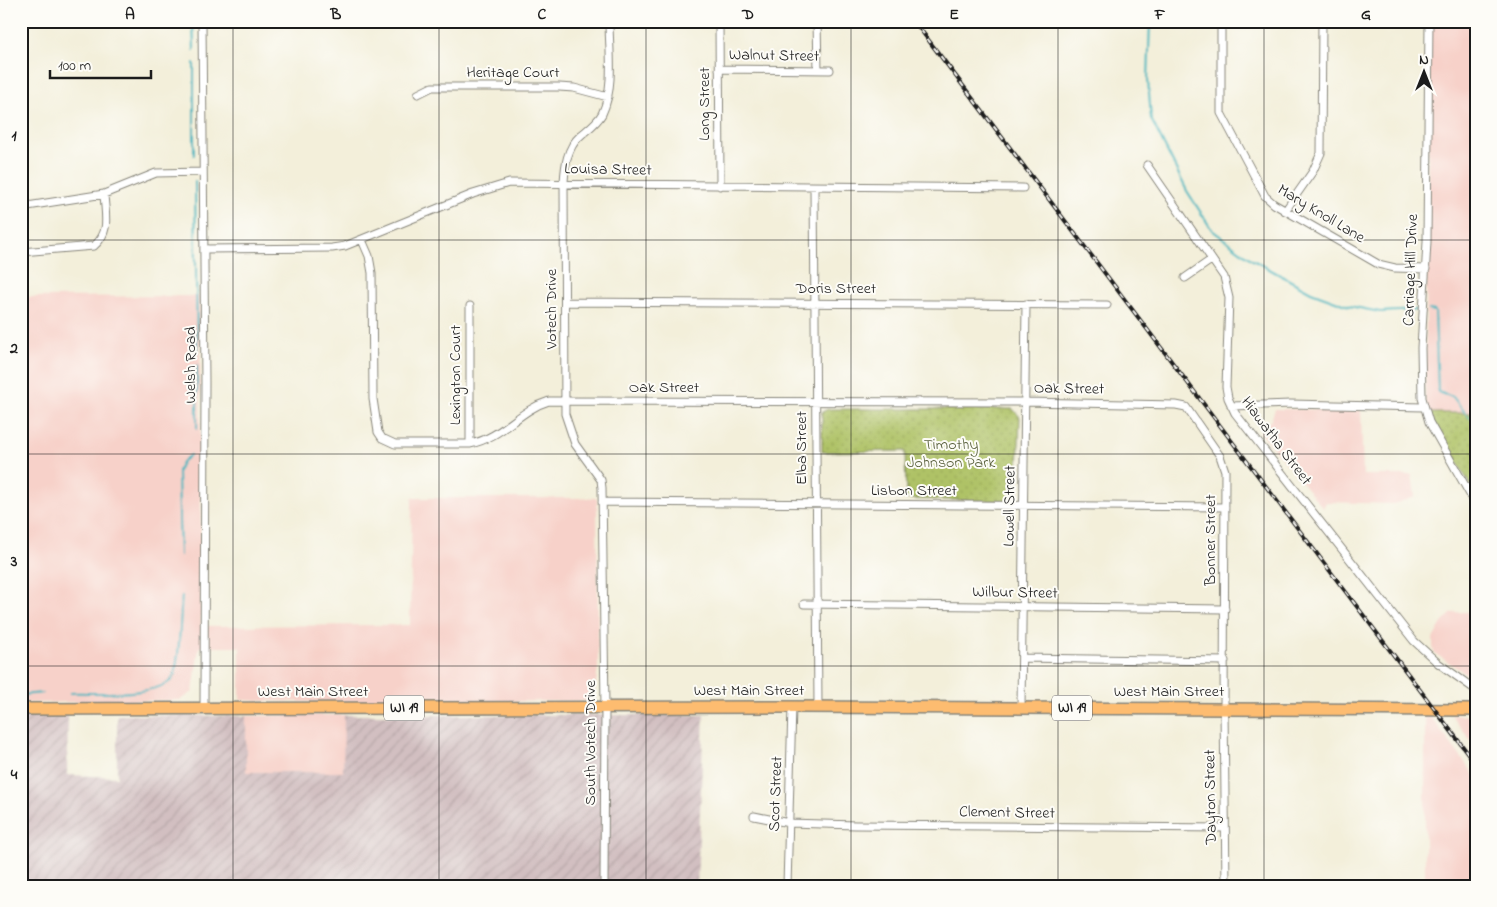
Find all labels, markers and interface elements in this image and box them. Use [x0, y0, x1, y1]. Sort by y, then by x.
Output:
text: A [125, 3, 135, 27]
text: B [330, 3, 342, 27]
text: C [538, 3, 547, 27]
text: D [741, 3, 754, 27]
text: E [949, 3, 959, 27]
text: F [1154, 3, 1166, 27]
text: G [1361, 3, 1371, 27]
street label: Walnut Street [729, 43, 820, 69]
scale bar [50, 48, 151, 80]
north arrow [1400, 48, 1450, 98]
text: N [1419, 50, 1429, 71]
text: 100 m [58, 55, 91, 77]
street label: Heritage Court [466, 61, 560, 85]
street label: Long Street [693, 67, 717, 141]
text: 1 [11, 124, 17, 148]
street label: Louisa Street [564, 157, 652, 183]
street label: Mary Knoll Lane [1273, 178, 1370, 250]
street label: Carriage Hill Drive [1397, 213, 1425, 326]
street label: Votech Drive [540, 268, 564, 350]
street label: Doris Street [795, 277, 877, 301]
street label: Lexington Court [444, 324, 468, 425]
street label: Welsh Road [179, 327, 203, 403]
text: 2 [9, 337, 18, 361]
street label: Oak Street [629, 376, 700, 400]
street label: Oak Street [1034, 376, 1105, 402]
street label: Hiawatha Street [1235, 391, 1318, 491]
street label: Elba Street [790, 410, 814, 485]
park label: Timothy Johnson Park [907, 433, 996, 475]
street label: Lowell Street [997, 464, 1023, 547]
street label: Lisbon Street [871, 479, 958, 503]
street label: Bonner Street [1199, 494, 1223, 587]
text: 3 [10, 550, 18, 574]
street label: Wilbur Street [972, 580, 1059, 606]
street label: West Main Street [694, 679, 805, 703]
street label: West Main Street [258, 680, 369, 704]
street label: South Votech Drive [579, 680, 603, 806]
street label: West Main Street [1114, 680, 1225, 704]
road number: WI 19 [384, 696, 424, 720]
road number: WI 19 [1052, 696, 1092, 720]
street label: Dayton Street [1198, 749, 1224, 846]
street label: Scot Street [763, 755, 789, 832]
text: 4 [10, 763, 18, 787]
street label: Clement Street [959, 800, 1056, 826]

